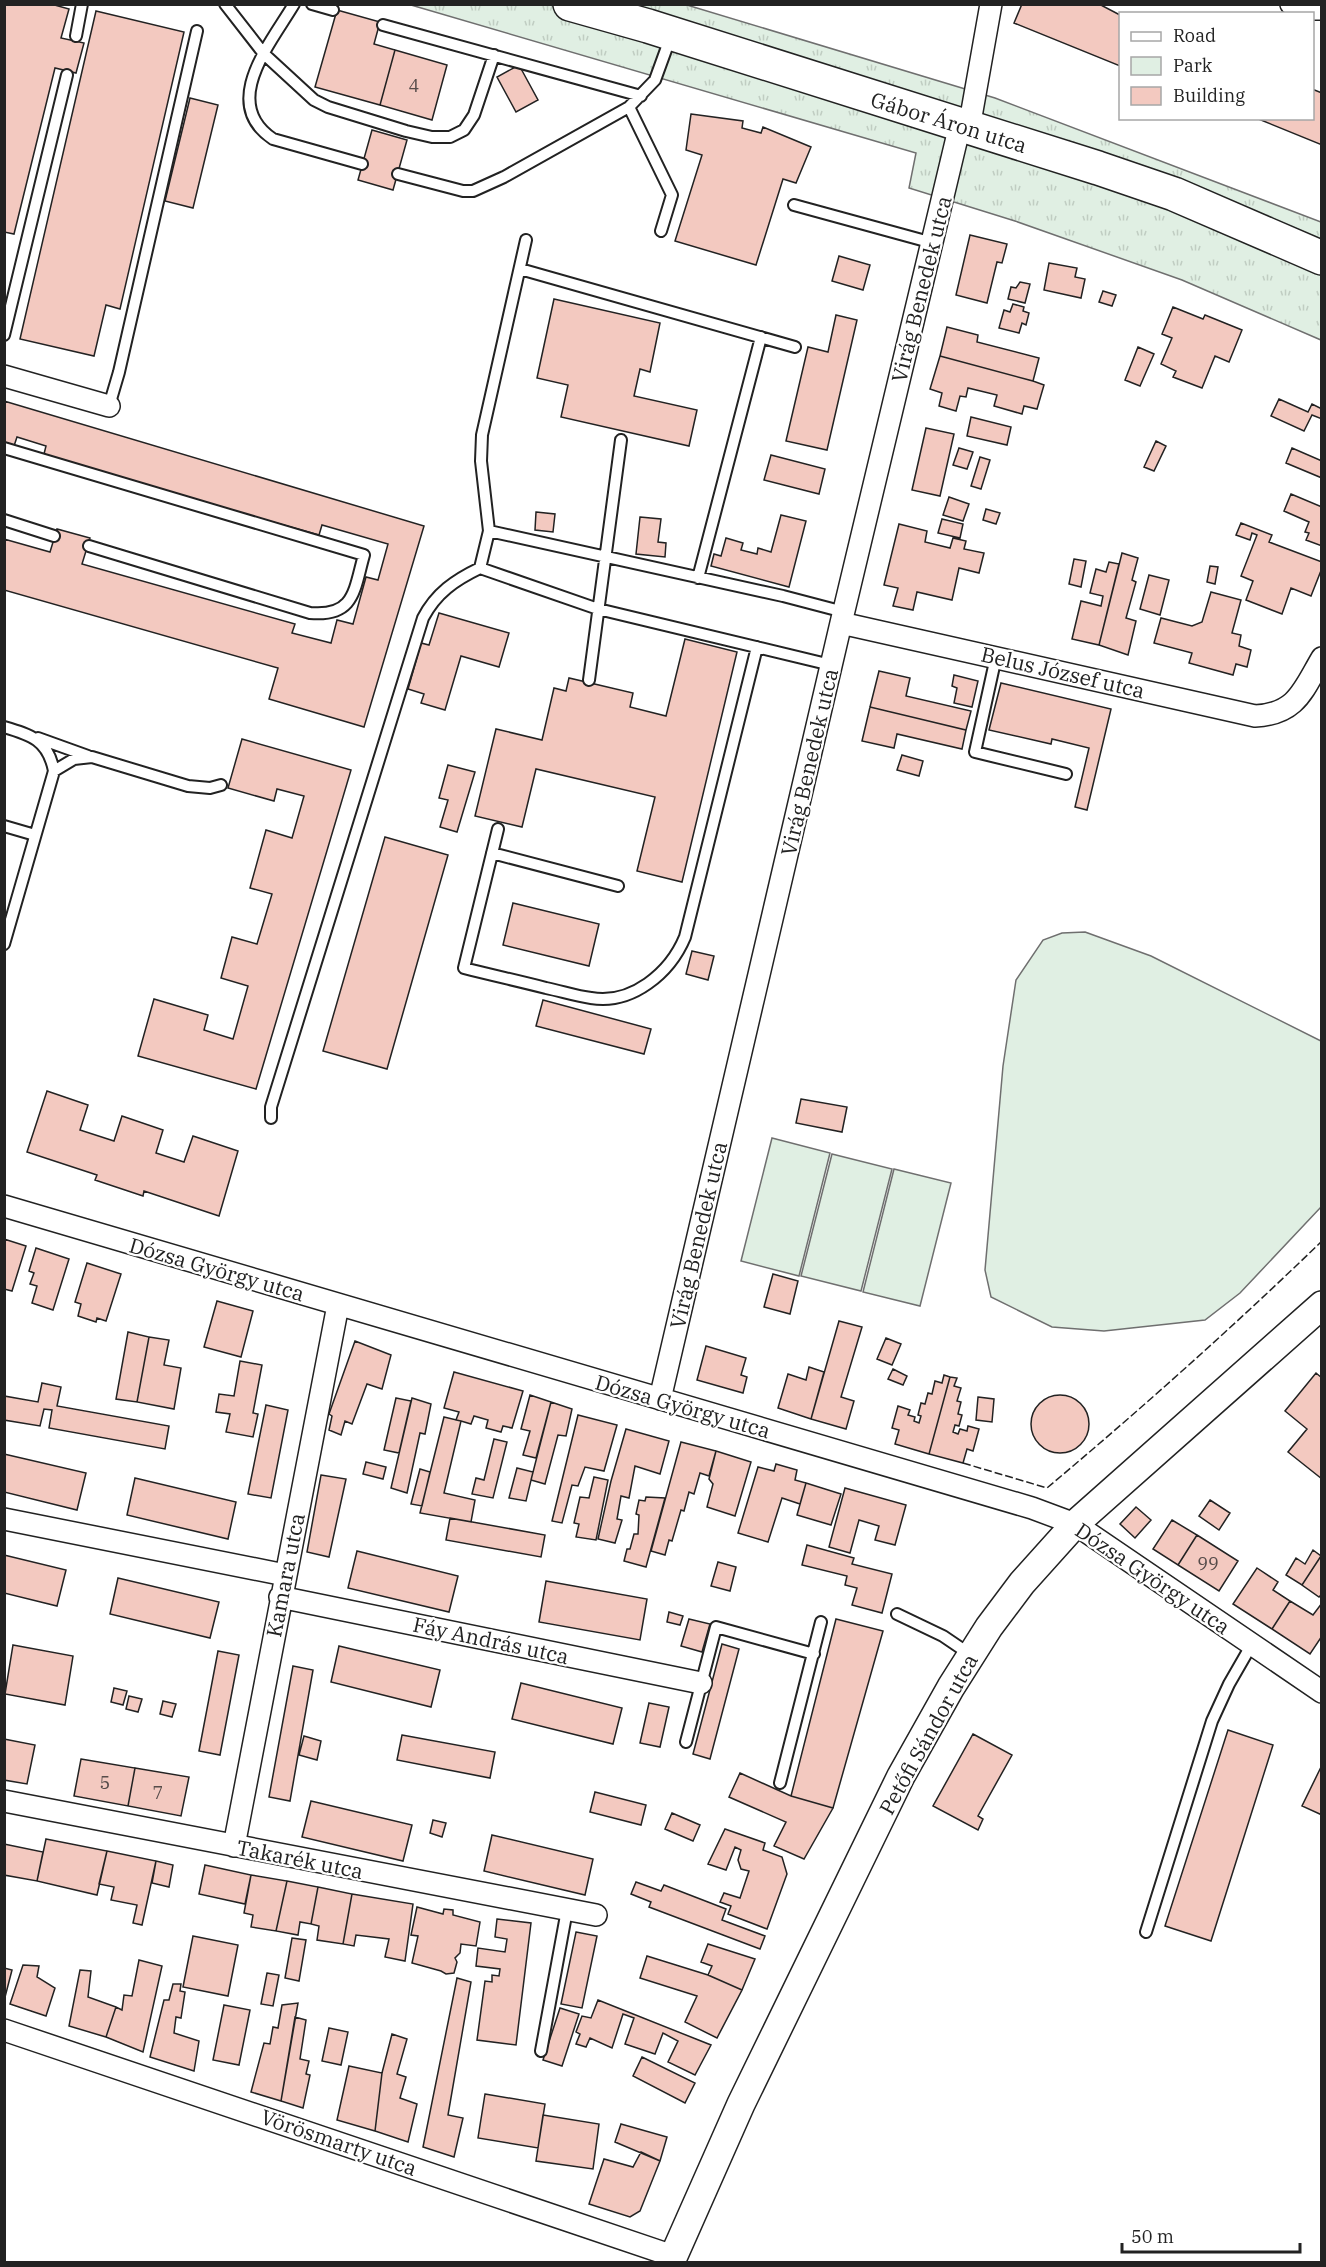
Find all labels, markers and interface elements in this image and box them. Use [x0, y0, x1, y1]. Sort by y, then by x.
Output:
legend [1119, 12, 1314, 120]
text: Road [1173, 24, 1216, 47]
text: Park [1173, 54, 1213, 77]
house number: 4 [409, 74, 419, 97]
text: Building [1173, 84, 1245, 107]
street label: Gábor Áron utca [867, 85, 1031, 159]
street label: Virág Benedek utca [884, 193, 958, 385]
street label: Belus József utca [978, 640, 1148, 704]
street label: Virág Benedek utca [774, 666, 844, 858]
street label: Virág Benedek utca [663, 1139, 733, 1331]
street label: Dózsa György utca [126, 1231, 308, 1307]
street label: Dózsa György utca [592, 1368, 774, 1444]
street label: Kamara utca [259, 1511, 311, 1639]
street label: Dózsa György utca [1070, 1516, 1236, 1640]
house number: 99 [1197, 1552, 1219, 1575]
street label: Fáy András utca [410, 1610, 572, 1670]
street label: Petőfi Sándor utca [872, 1649, 984, 1819]
house number: 5 [100, 1771, 110, 1794]
house number: 7 [153, 1781, 163, 1804]
street label: Takarék utca [234, 1833, 366, 1885]
street label: Vörösmarty utca [257, 2102, 421, 2182]
scale bar [1122, 2216, 1300, 2254]
text: 50 m [1131, 2225, 1174, 2248]

